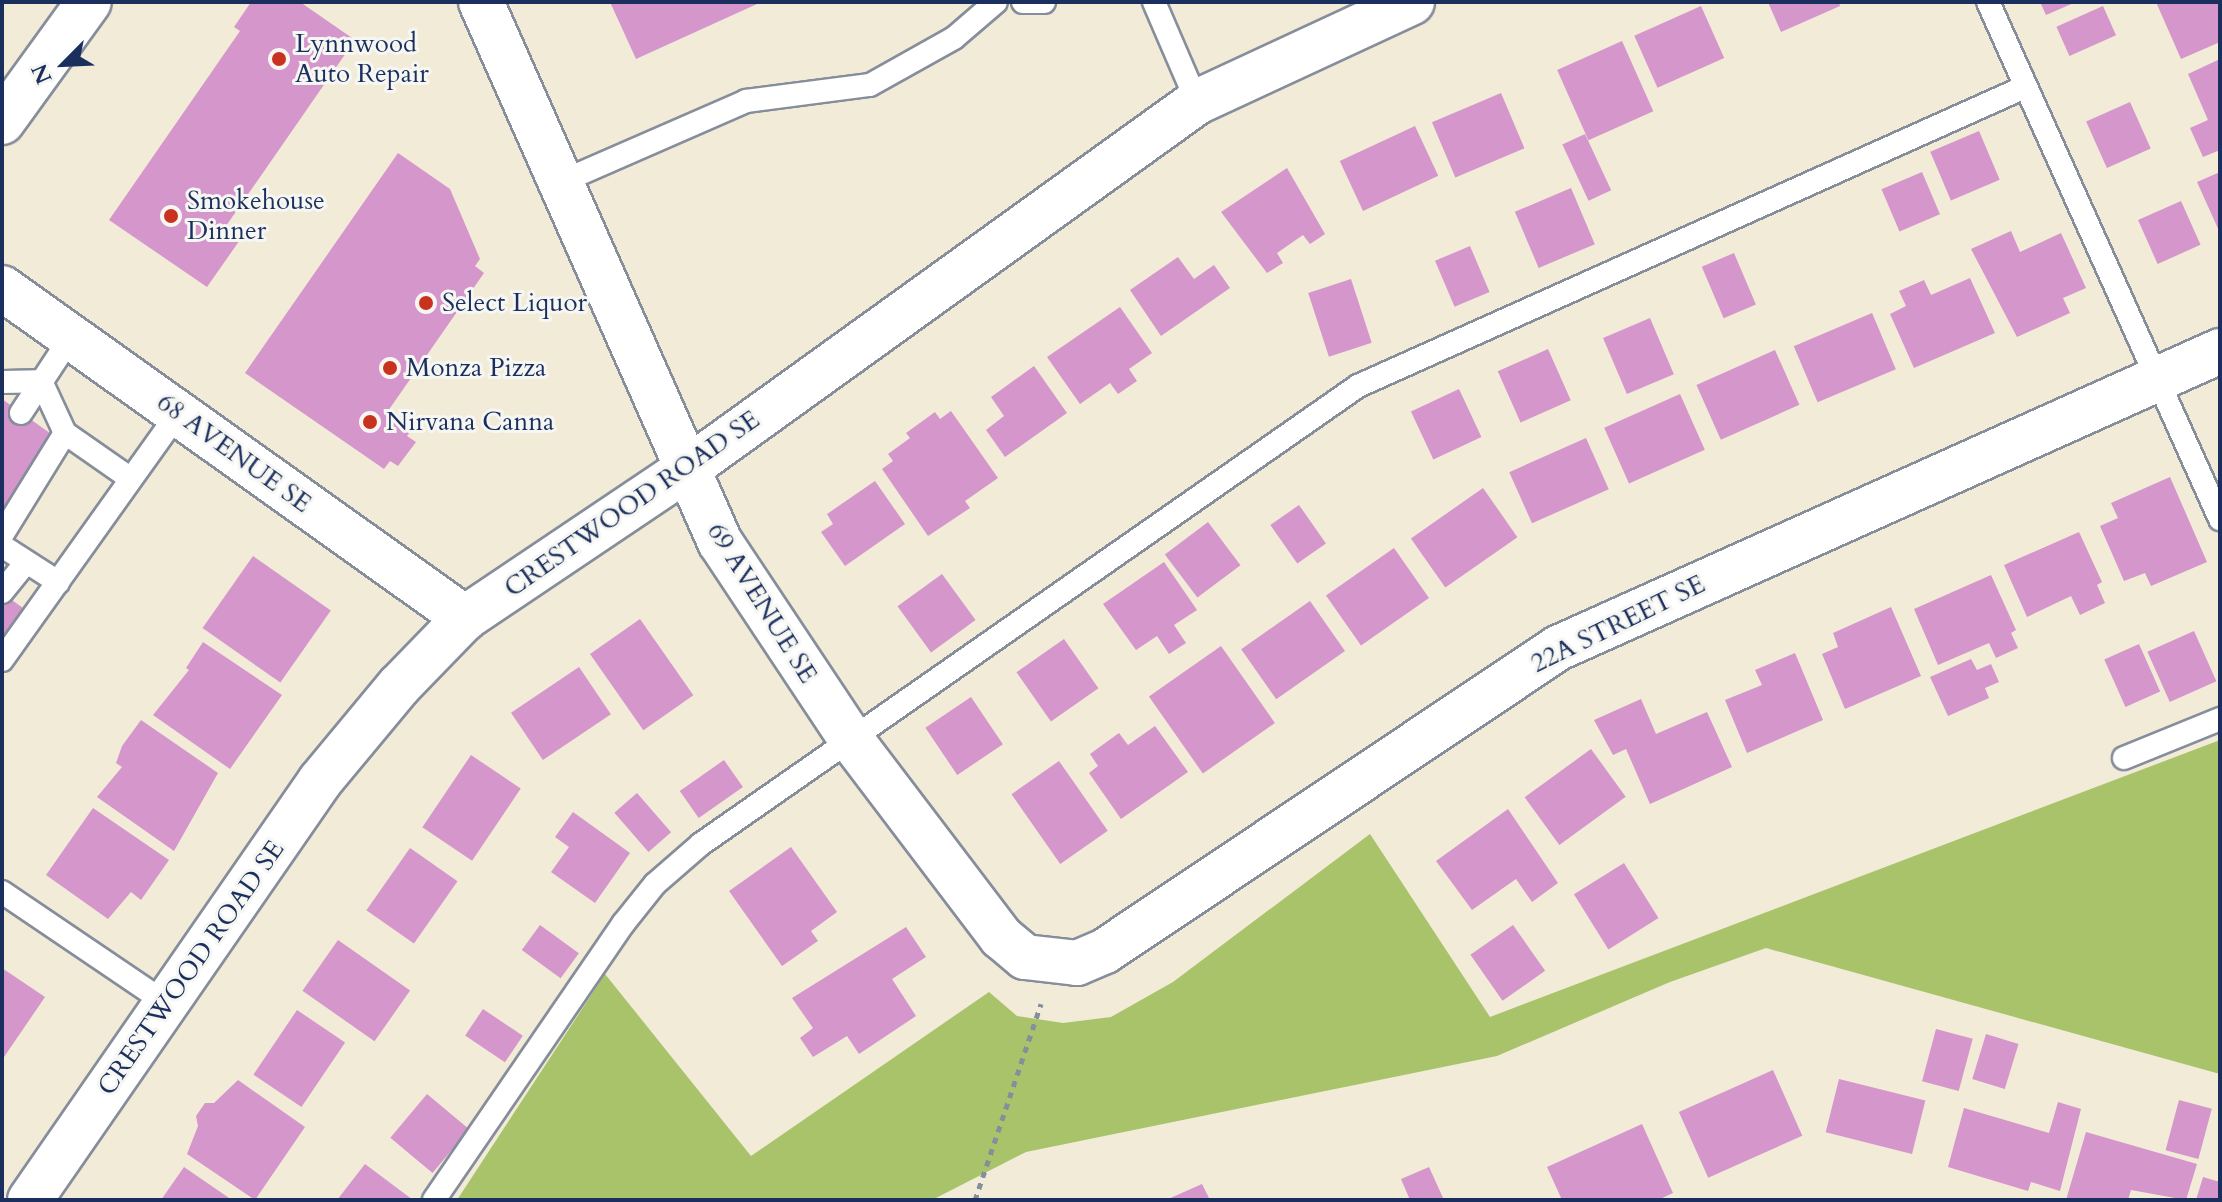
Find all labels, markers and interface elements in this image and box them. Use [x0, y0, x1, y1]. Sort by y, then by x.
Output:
north arrow [24, 24, 104, 104]
place label: Lynnwood Auto Repair [295, 28, 429, 90]
marker: Lynnwood Auto Repair [270, 50, 288, 68]
text: N [24, 59, 60, 89]
place label: Smokehouse Dinner [187, 185, 325, 246]
marker: Smokehouse Dinner [162, 207, 180, 225]
place label: Select Liquor [442, 287, 587, 319]
marker: Select Liquor [417, 294, 435, 312]
place label: Monza Pizza [406, 352, 546, 384]
marker: Monza Pizza [381, 359, 399, 377]
street label: 68 AVENUE SE [151, 387, 317, 519]
street label: CRESTWOOD ROAD SE [499, 404, 765, 604]
place label: Nirvana Canna [386, 406, 554, 438]
marker: Nirvana Canna [361, 413, 379, 431]
street label: 69 AVENUE SE [700, 517, 824, 689]
street label: 22A STREET SE [1526, 568, 1710, 680]
street label: CRESTWOOD ROAD SE [91, 835, 291, 1101]

